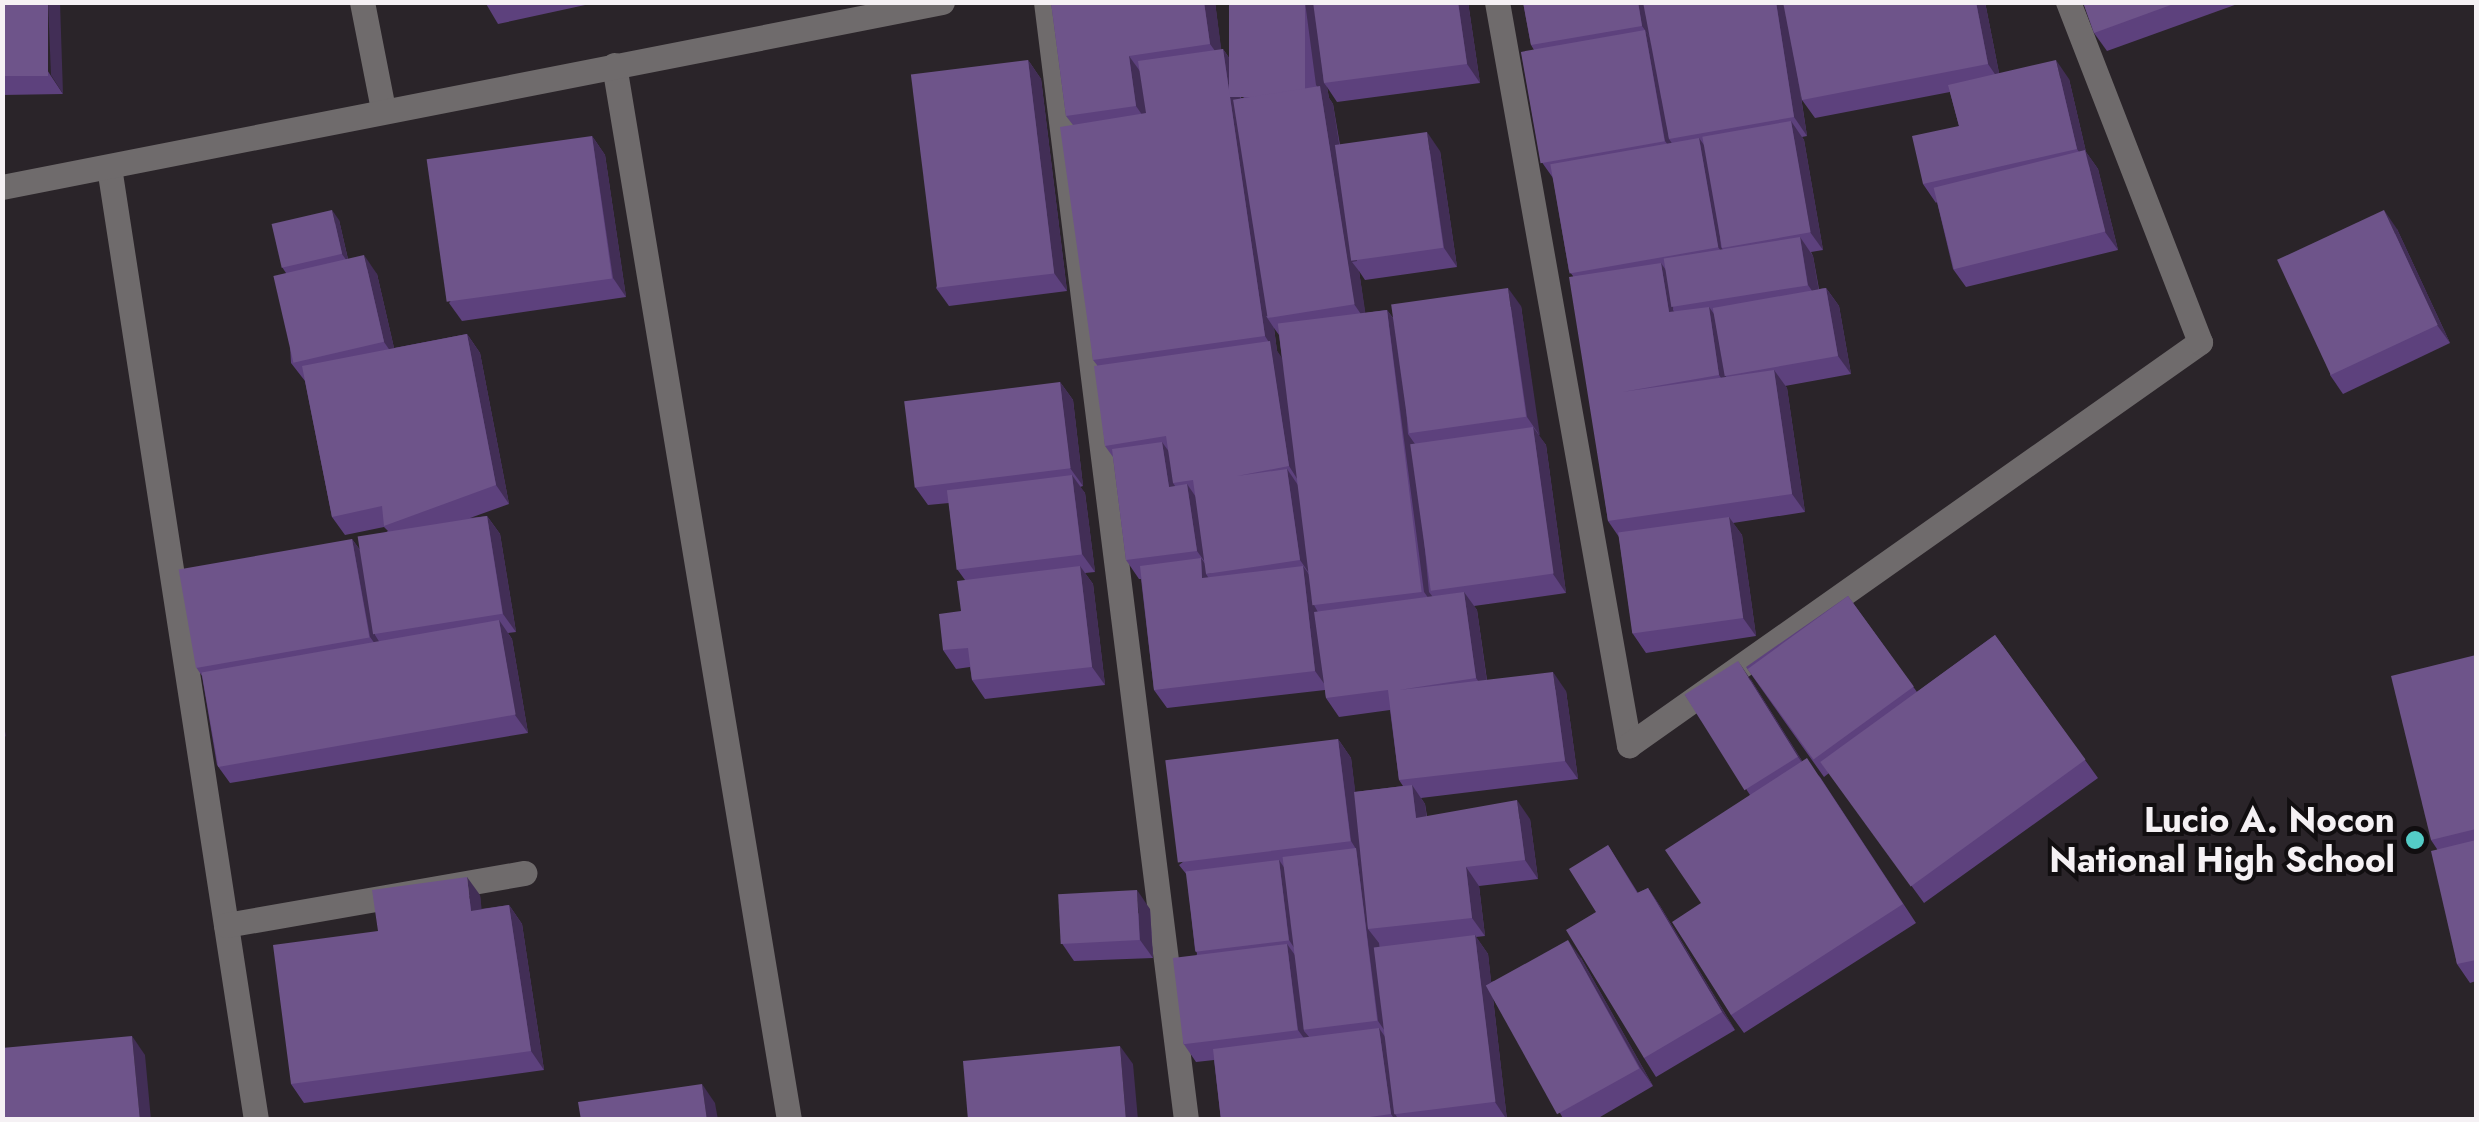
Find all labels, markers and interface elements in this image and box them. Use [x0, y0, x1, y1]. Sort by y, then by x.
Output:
place label: Lucio A. Nocon National High School [2049, 799, 2395, 881]
marker: Lucio A. Nocon National High School [2404, 829, 2426, 851]

